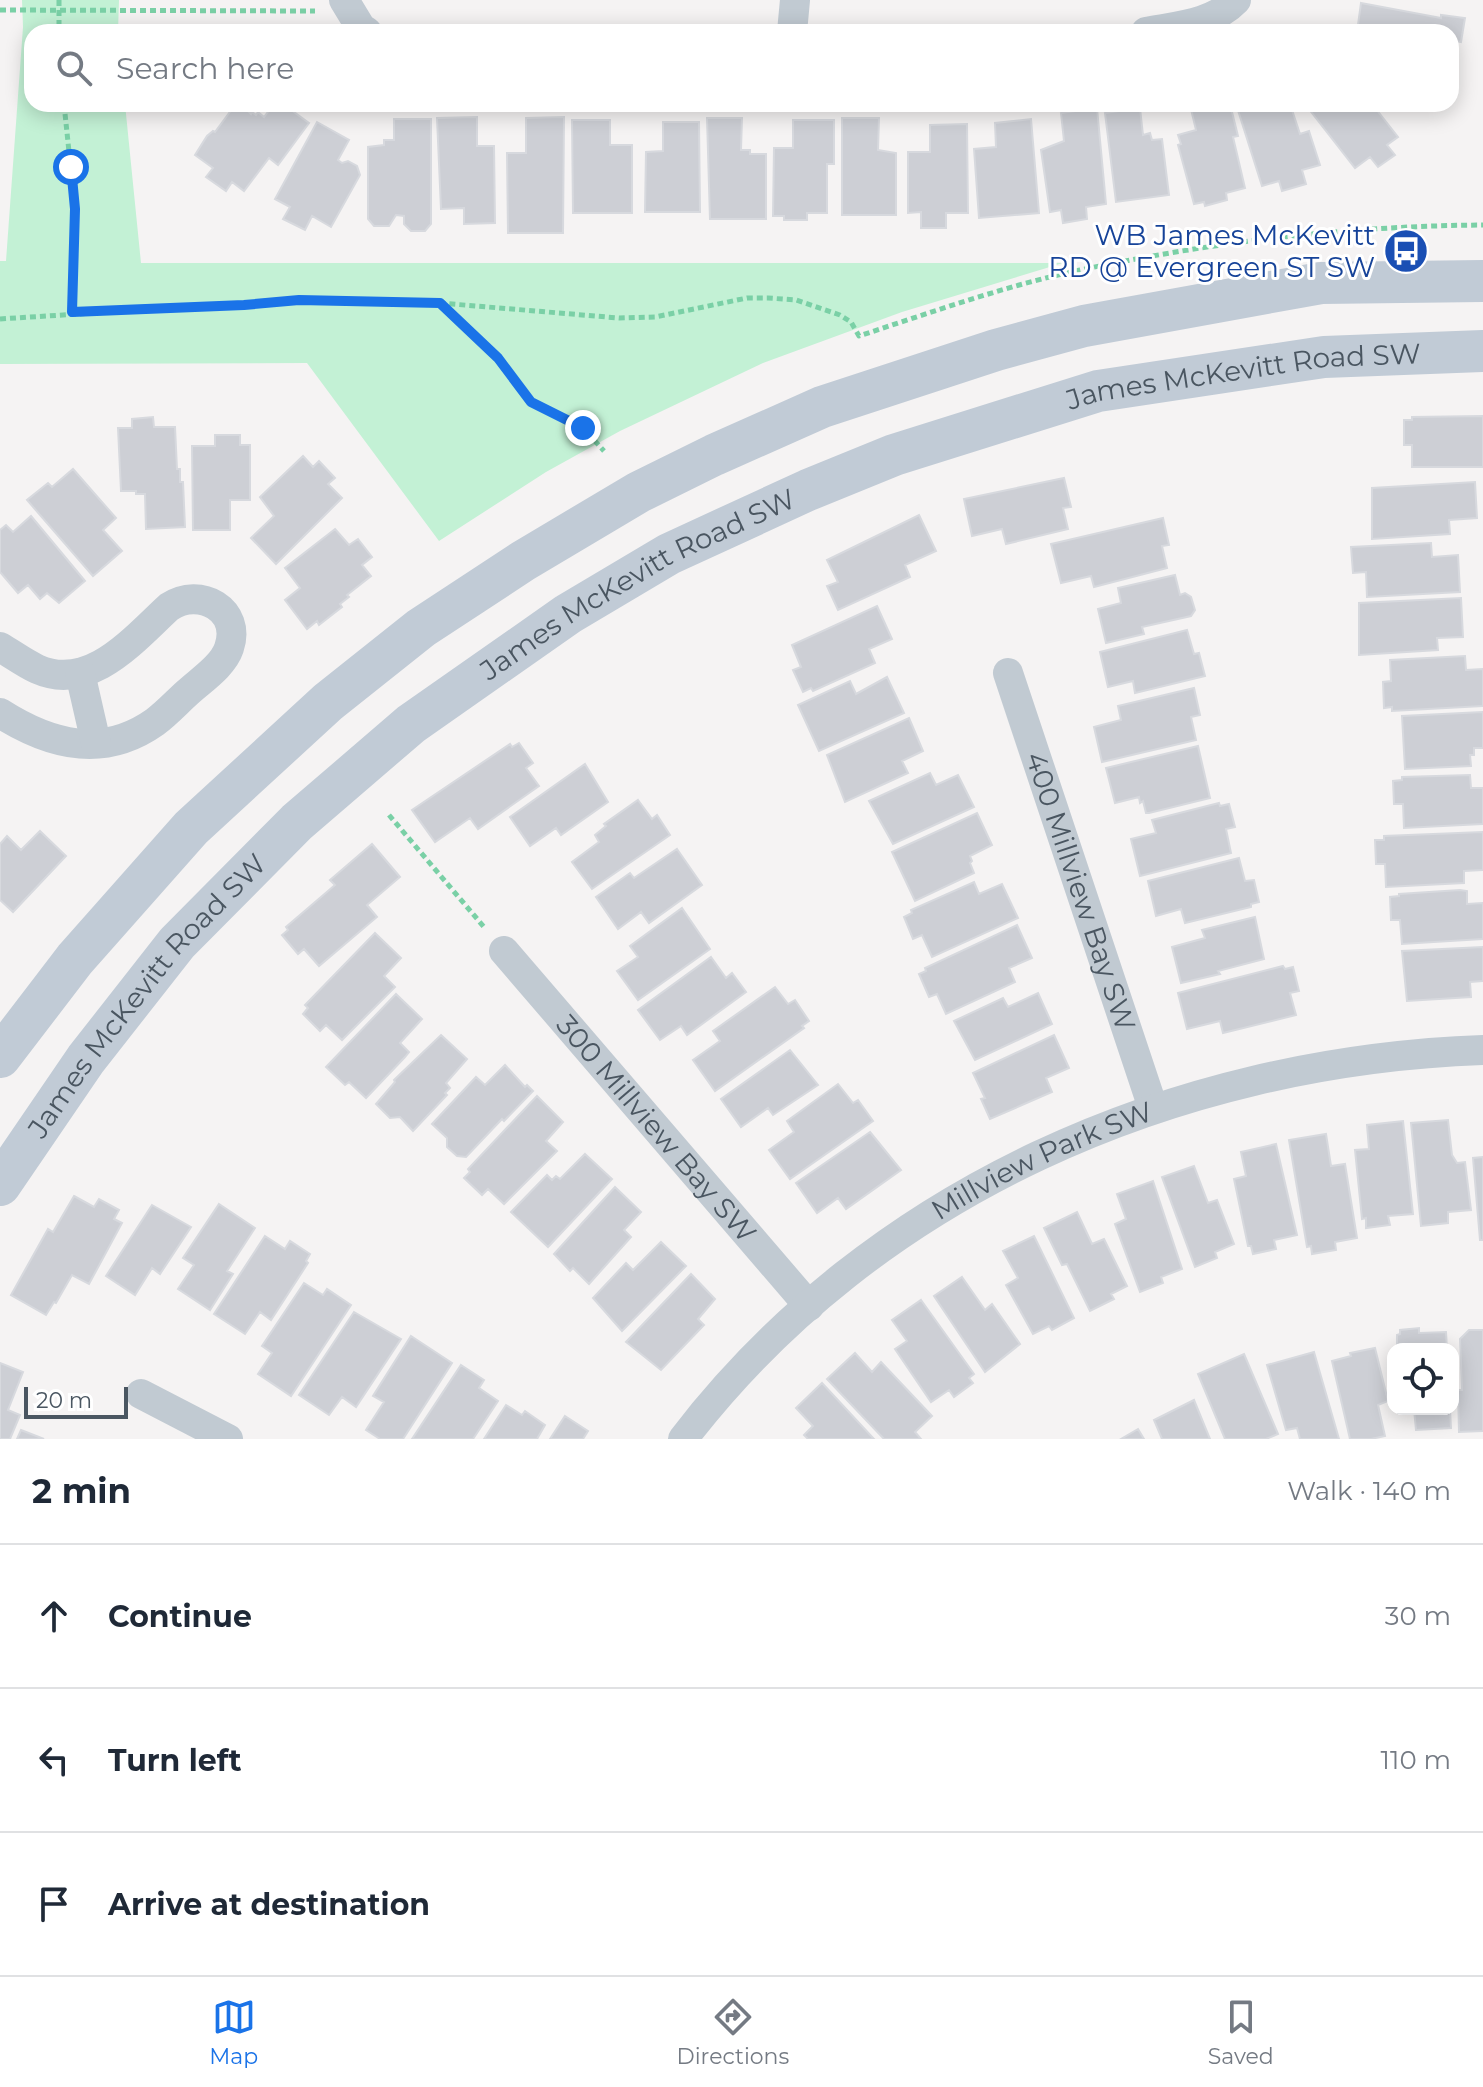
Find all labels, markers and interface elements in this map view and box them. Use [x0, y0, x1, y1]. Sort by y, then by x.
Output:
search box [24, 24, 1459, 112]
icon: search [52, 46, 96, 90]
text: Search here [116, 50, 294, 87]
route start [53, 149, 89, 185]
place label: WB James McKevitt RD @ Evergreen ST SW [1048, 218, 1375, 284]
bus stop icon: WB James McKevitt RD @ Evergreen ST SW [1382, 227, 1430, 275]
street label: James McKevitt Road SW [1061, 336, 1421, 417]
route end [565, 410, 601, 446]
street label: James McKevitt Road SW [473, 481, 801, 688]
street label: 400 Millview Bay SW [1018, 747, 1143, 1035]
street label: James McKevitt Road SW [20, 847, 273, 1145]
street label: 300 Millview Bay SW [549, 1008, 764, 1249]
street label: Millview Park SW [925, 1094, 1157, 1227]
map controls [1387, 1343, 1459, 1415]
button: locate [1387, 1343, 1459, 1415]
scale bar [24, 1383, 128, 1419]
text: 20 m [36, 1387, 92, 1414]
text: 2 min [32, 1470, 131, 1512]
text: Walk · 140 m [1287, 1475, 1451, 1507]
icon: ahead [32, 1594, 76, 1638]
text: Continue [108, 1598, 252, 1635]
text: 30 m [1385, 1600, 1451, 1632]
icon: left [32, 1738, 76, 1782]
text: Turn left [108, 1742, 241, 1779]
text: 110 m [1381, 1744, 1451, 1776]
icon: arrive [32, 1882, 76, 1926]
text: Arrive at destination [108, 1886, 430, 1923]
tab: Map [209, 1995, 258, 2070]
tab: Directions [677, 1995, 789, 2070]
tab: Saved [1208, 1995, 1274, 2070]

